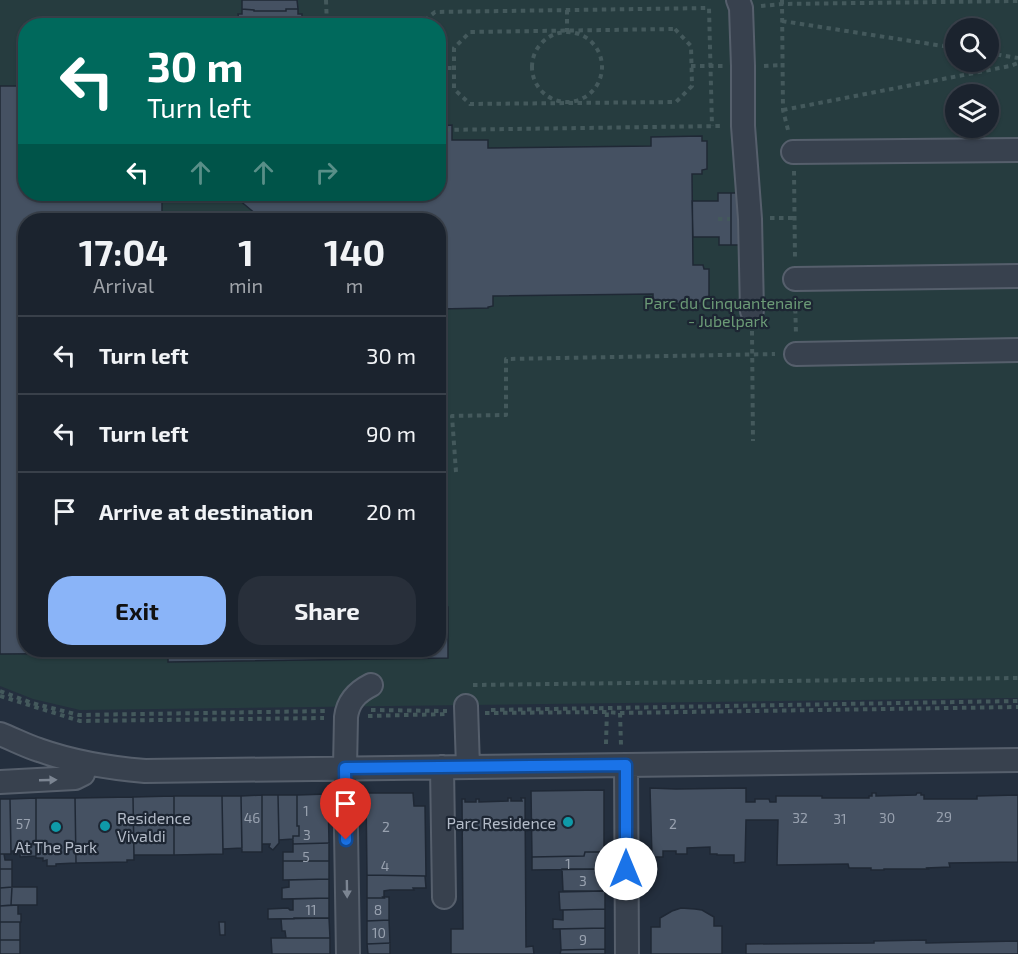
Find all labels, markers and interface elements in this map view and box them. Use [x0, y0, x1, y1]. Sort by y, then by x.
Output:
map controls [945, 18, 999, 138]
button: search [945, 18, 999, 72]
text: 30 m [147, 40, 243, 90]
icon: left [48, 42, 126, 120]
button: layers [945, 84, 999, 138]
text: Turn left [147, 91, 251, 123]
icon: left [121, 156, 154, 189]
icon: ahead [184, 156, 217, 189]
icon: ahead [247, 156, 280, 189]
icon: right [310, 156, 343, 189]
text: 17:04 [79, 230, 168, 273]
text: 1 [238, 230, 254, 273]
text: 140 [324, 230, 385, 273]
text: Arrival [93, 273, 154, 297]
text: min [229, 273, 263, 297]
text: m [346, 273, 363, 297]
park label: Parc du Cinquantenaire - Jubelpark [644, 293, 812, 330]
icon: left [48, 339, 81, 372]
text: Turn left [99, 342, 188, 368]
text: 30 m [366, 342, 416, 368]
icon: left [48, 417, 81, 450]
text: Turn left [99, 420, 188, 446]
text: 90 m [366, 420, 416, 446]
icon: arrive [48, 495, 81, 528]
text: Arrive at destination [99, 498, 313, 524]
text: 20 m [366, 498, 416, 524]
button: Exit [48, 576, 226, 645]
button: Share [238, 576, 416, 645]
one-way arrow [38, 776, 57, 785]
pin [320, 778, 371, 840]
icon: arrive [329, 787, 362, 820]
house number: 1 [303, 802, 309, 819]
place label: Residence Vivaldi [117, 808, 191, 845]
house number: 29 [936, 808, 952, 825]
house number: 46 [244, 809, 260, 826]
house number: 32 [792, 809, 808, 826]
house number: 30 [879, 809, 895, 826]
house number: 31 [833, 810, 847, 827]
place label: Parc Residence [446, 813, 556, 832]
house number: 57 [16, 815, 30, 832]
marker: Parc Residence [561, 815, 575, 829]
house number: 2 [669, 815, 677, 832]
house number: 2 [382, 818, 390, 835]
marker: Residence Vivaldi [98, 819, 112, 833]
marker: At The Park [49, 820, 63, 834]
house number: 3 [303, 826, 311, 843]
place label: At The Park [15, 837, 97, 856]
position arrow [594, 837, 658, 901]
house number: 5 [302, 848, 310, 865]
house number: 1 [565, 855, 571, 872]
house number: 4 [381, 857, 389, 874]
house number: 3 [579, 872, 587, 889]
one-way arrow [342, 880, 352, 899]
house number: 11 [305, 901, 317, 918]
house number: 8 [374, 901, 382, 918]
house number: 10 [372, 924, 386, 941]
house number: 9 [579, 931, 587, 948]

